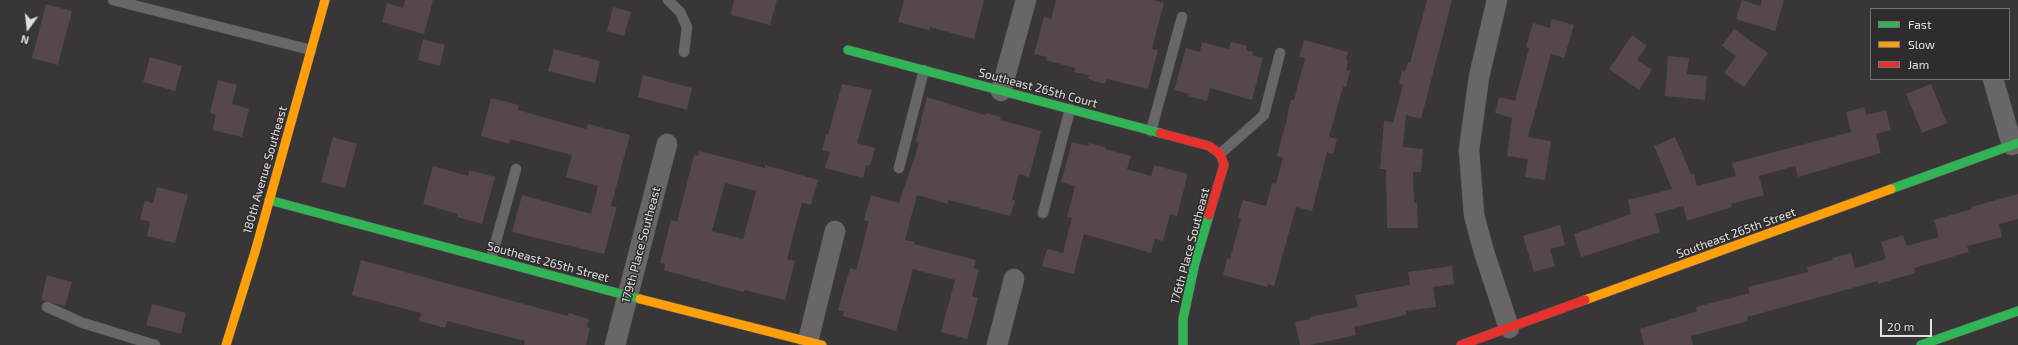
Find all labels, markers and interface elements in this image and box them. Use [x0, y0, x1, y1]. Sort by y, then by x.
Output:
north arrow [8, 8, 48, 48]
legend [1870, 8, 2010, 80]
text: Fast [1908, 17, 1931, 31]
text: N [19, 33, 30, 47]
text: Slow [1908, 37, 1935, 51]
text: Jam [1908, 57, 1929, 71]
street label: Southeast 265th Court [977, 65, 1099, 111]
street label: 180th Avenue Southeast [240, 105, 290, 235]
street label: 179th Place Southeast [619, 185, 663, 305]
street label: 176th Place Southeast [1168, 186, 1212, 306]
street label: Southeast 265th Street [1674, 205, 1798, 261]
street label: Southeast 265th Street [485, 239, 611, 285]
scale bar [1882, 311, 1934, 337]
text: 20 m [1887, 319, 1914, 333]

